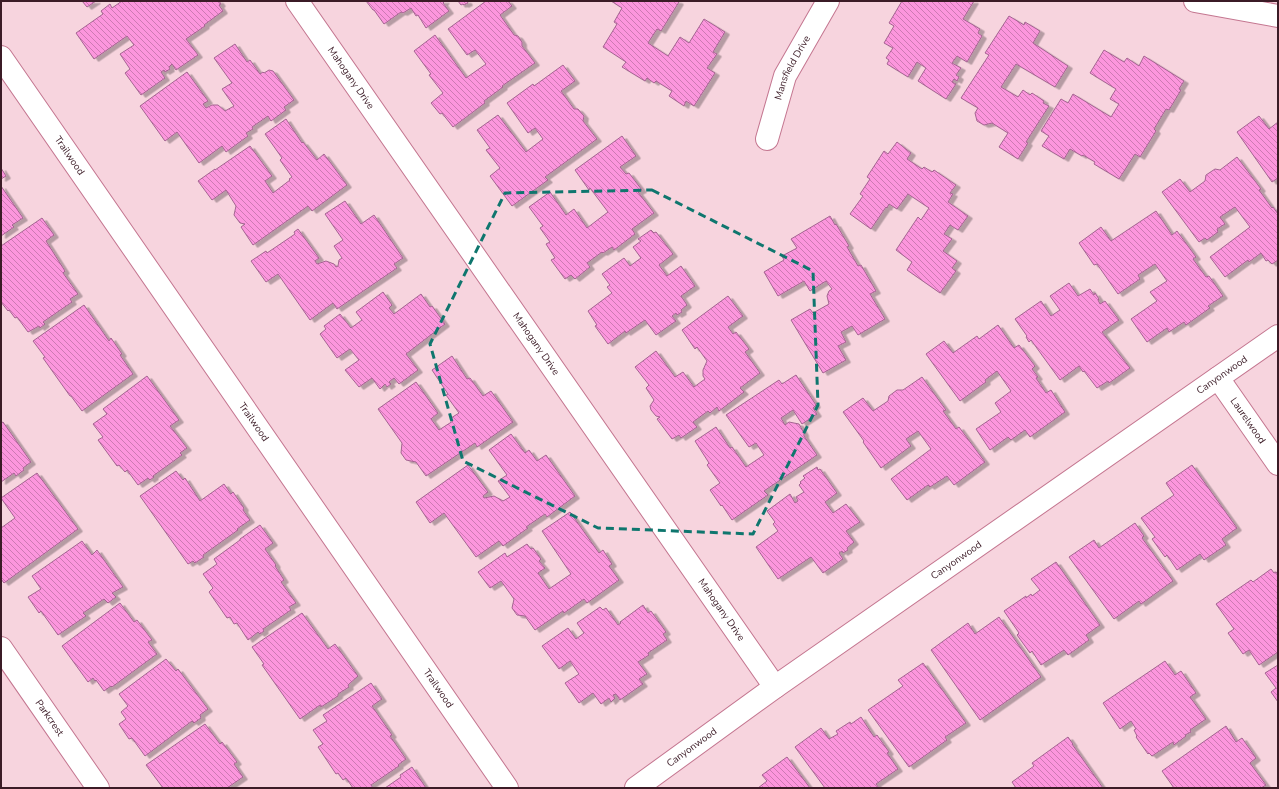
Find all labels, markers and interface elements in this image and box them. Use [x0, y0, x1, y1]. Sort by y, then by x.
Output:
street label: Mansfield Drive [771, 33, 814, 102]
street label: Mahogany Drive [324, 44, 377, 112]
street label: Trailwood [51, 133, 88, 178]
street label: Mahogany Drive [509, 310, 563, 378]
street label: Canyonwood [1194, 352, 1250, 398]
street label: Laurelwood [1227, 395, 1269, 447]
street label: Trailwood [235, 400, 272, 445]
street label: Canyonwood [928, 538, 985, 583]
street label: Mahogany Drive [694, 576, 748, 644]
street label: Trailwood [420, 666, 457, 711]
street label: Parkcrest [32, 697, 67, 739]
street label: Canyonwood [664, 724, 720, 770]

